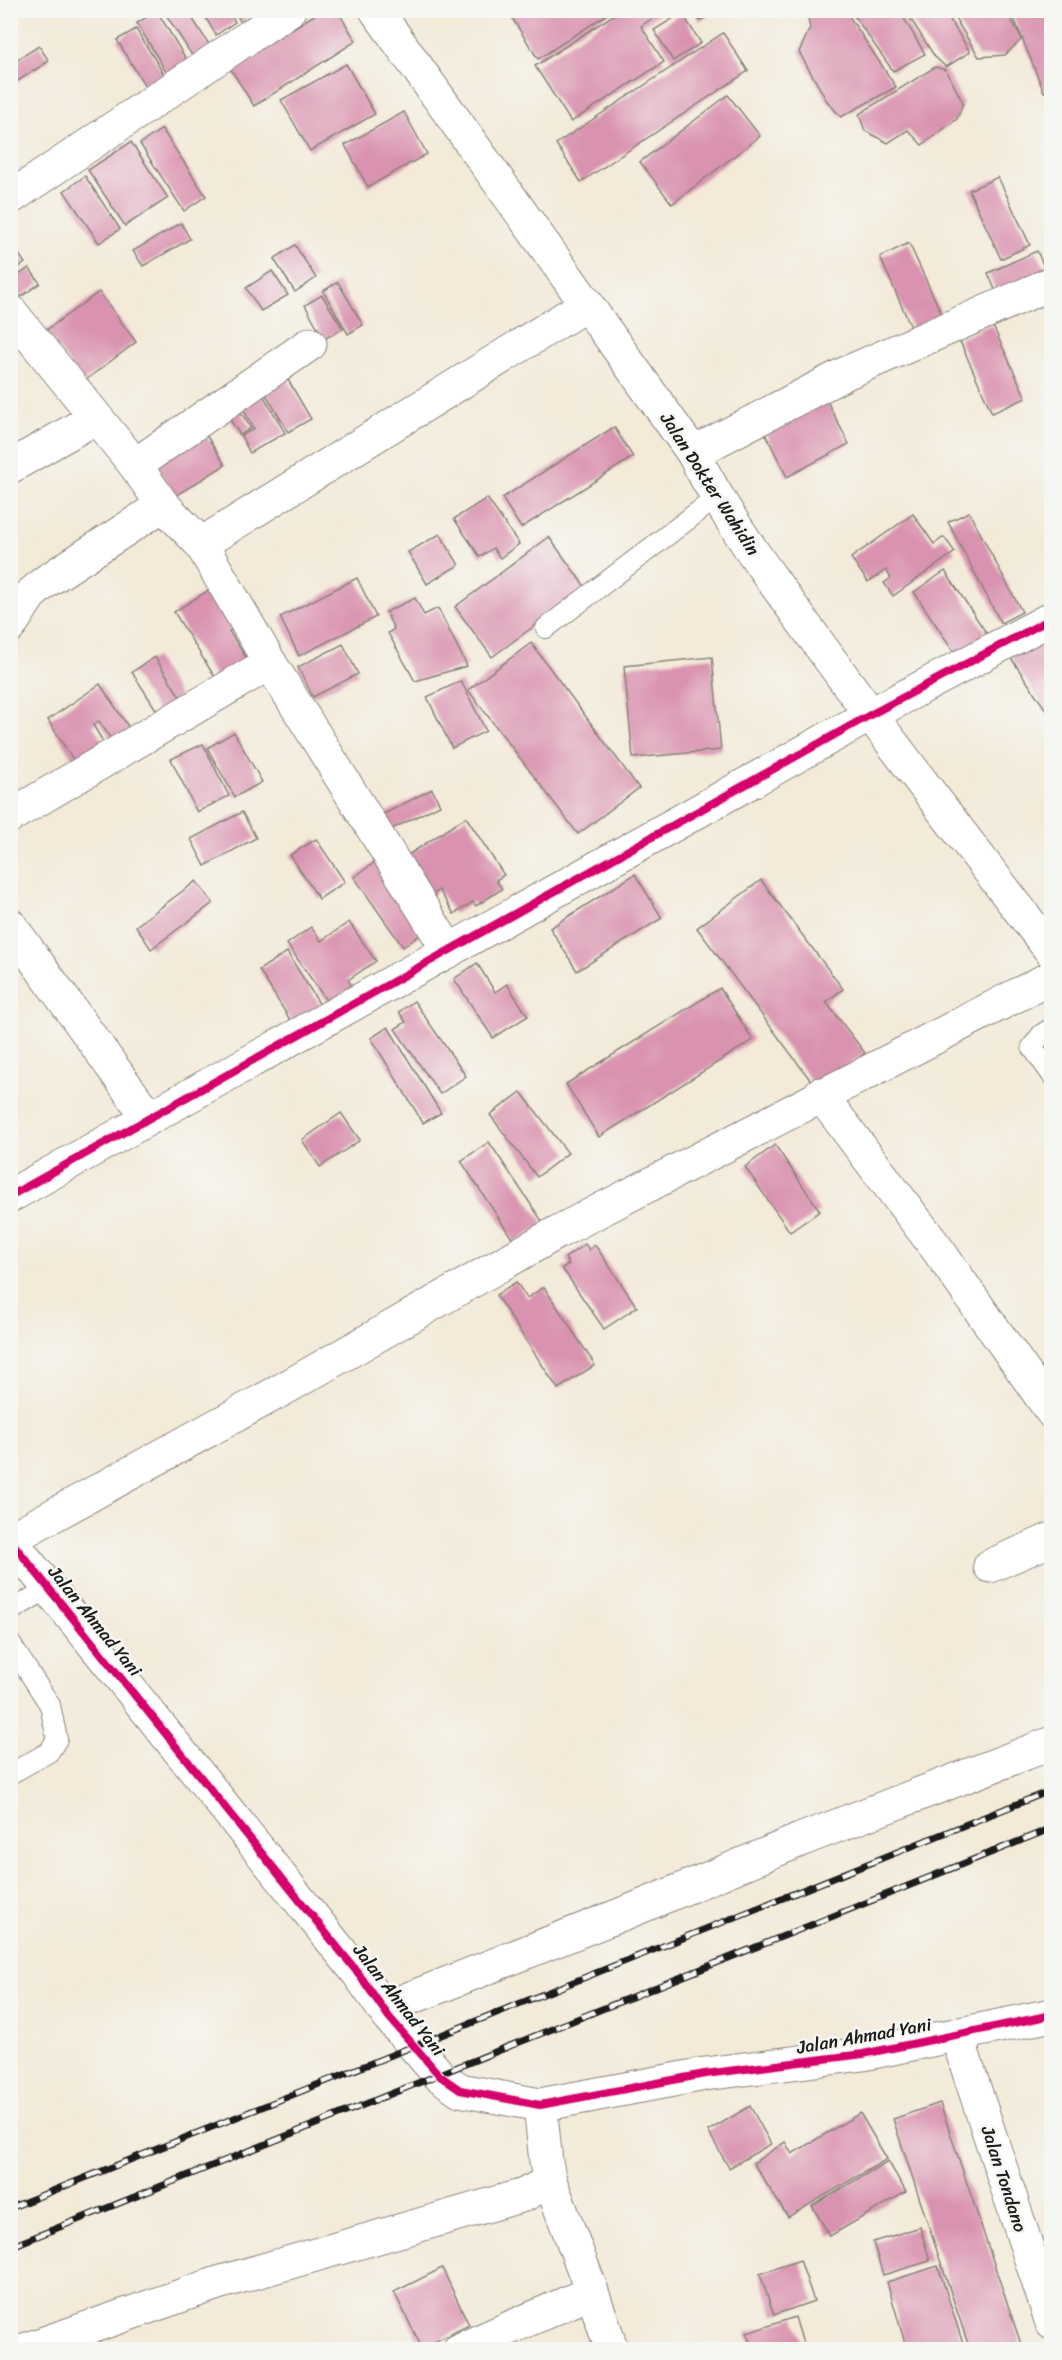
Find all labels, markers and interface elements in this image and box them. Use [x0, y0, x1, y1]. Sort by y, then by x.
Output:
street label: Jalan Dokter Wahidin [651, 405, 769, 563]
street label: Jalan Ahmad Yani [39, 1557, 151, 1685]
street label: Jalan Ahmad Yani [344, 1936, 454, 2064]
street label: Jalan Ahmad Yani [793, 2008, 935, 2064]
street label: Jalan Tondano [971, 2121, 1036, 2236]

